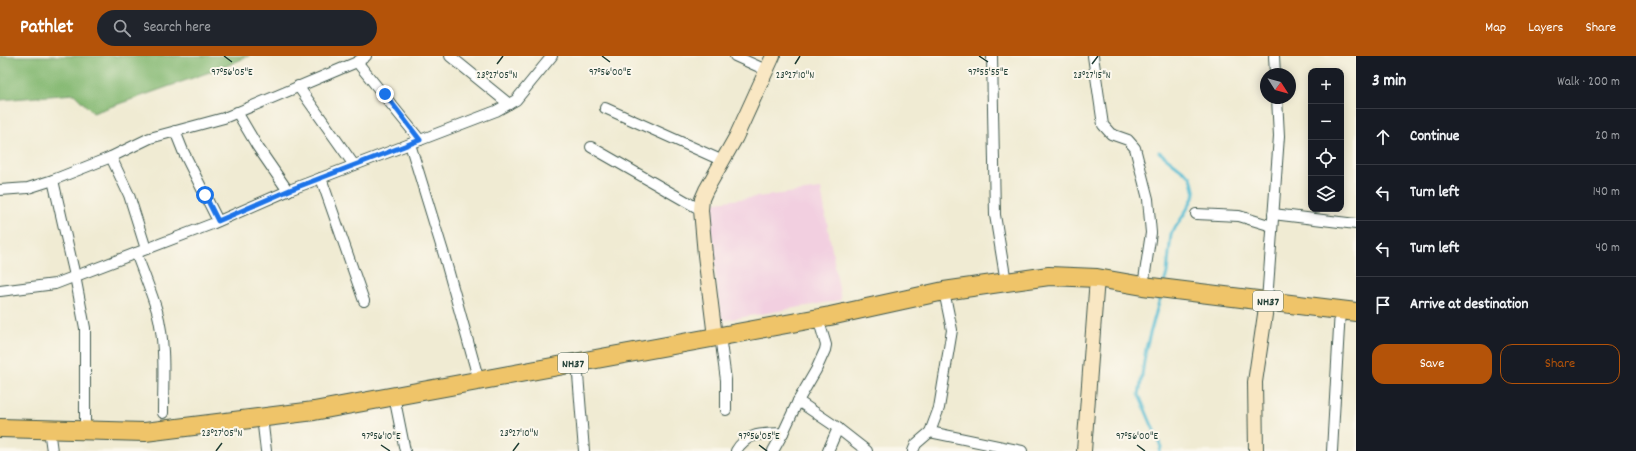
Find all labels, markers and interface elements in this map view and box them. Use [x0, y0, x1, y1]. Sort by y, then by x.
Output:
search box [97, 10, 377, 46]
text: Pathlet [20, 15, 73, 42]
icon: search [111, 17, 133, 39]
text: Search here [143, 17, 211, 39]
text: Map [1485, 18, 1506, 38]
text: Layers [1528, 18, 1563, 38]
text: Share [1585, 18, 1616, 38]
text: 97°56'05"E [211, 66, 253, 80]
text: 97°56'00"E [589, 66, 632, 80]
text: 97°55'55"E [968, 66, 1009, 80]
north arrow [1260, 68, 1296, 104]
map controls [1308, 68, 1344, 212]
button: + [1308, 68, 1344, 104]
text: 23°27'05"N [477, 69, 517, 83]
text: 23°27'10"N [776, 69, 814, 83]
text: 23°27'15"N [1073, 69, 1111, 83]
text: 3 min [1372, 70, 1406, 94]
text: Walk · 200 m [1557, 73, 1620, 92]
route end [376, 85, 394, 103]
button: − [1308, 104, 1344, 140]
icon: ahead [1372, 126, 1394, 148]
text: Continue [1410, 126, 1459, 148]
text: 20 m [1595, 127, 1620, 146]
button: locate [1308, 140, 1344, 176]
button: layers [1308, 176, 1344, 212]
icon: left [1372, 182, 1394, 204]
text: Turn left [1410, 182, 1459, 204]
text: 140 m [1593, 183, 1620, 202]
route start [196, 186, 214, 204]
icon: left [1372, 238, 1394, 260]
text: Turn left [1410, 238, 1459, 260]
text: 40 m [1596, 239, 1620, 258]
road number: NH37 [1253, 291, 1283, 311]
icon: arrive [1372, 294, 1394, 316]
text: Arrive at destination [1410, 294, 1528, 316]
button: Save [1372, 344, 1492, 384]
button: Share [1500, 344, 1620, 384]
road number: NH37 [558, 353, 588, 373]
text: 23°27'05"N [202, 427, 242, 441]
text: 23°27'10"N [500, 427, 538, 441]
text: 97°56'10"E [362, 430, 401, 444]
text: 97°56'05"E [738, 430, 780, 444]
text: 97°56'00"E [1116, 430, 1159, 444]

